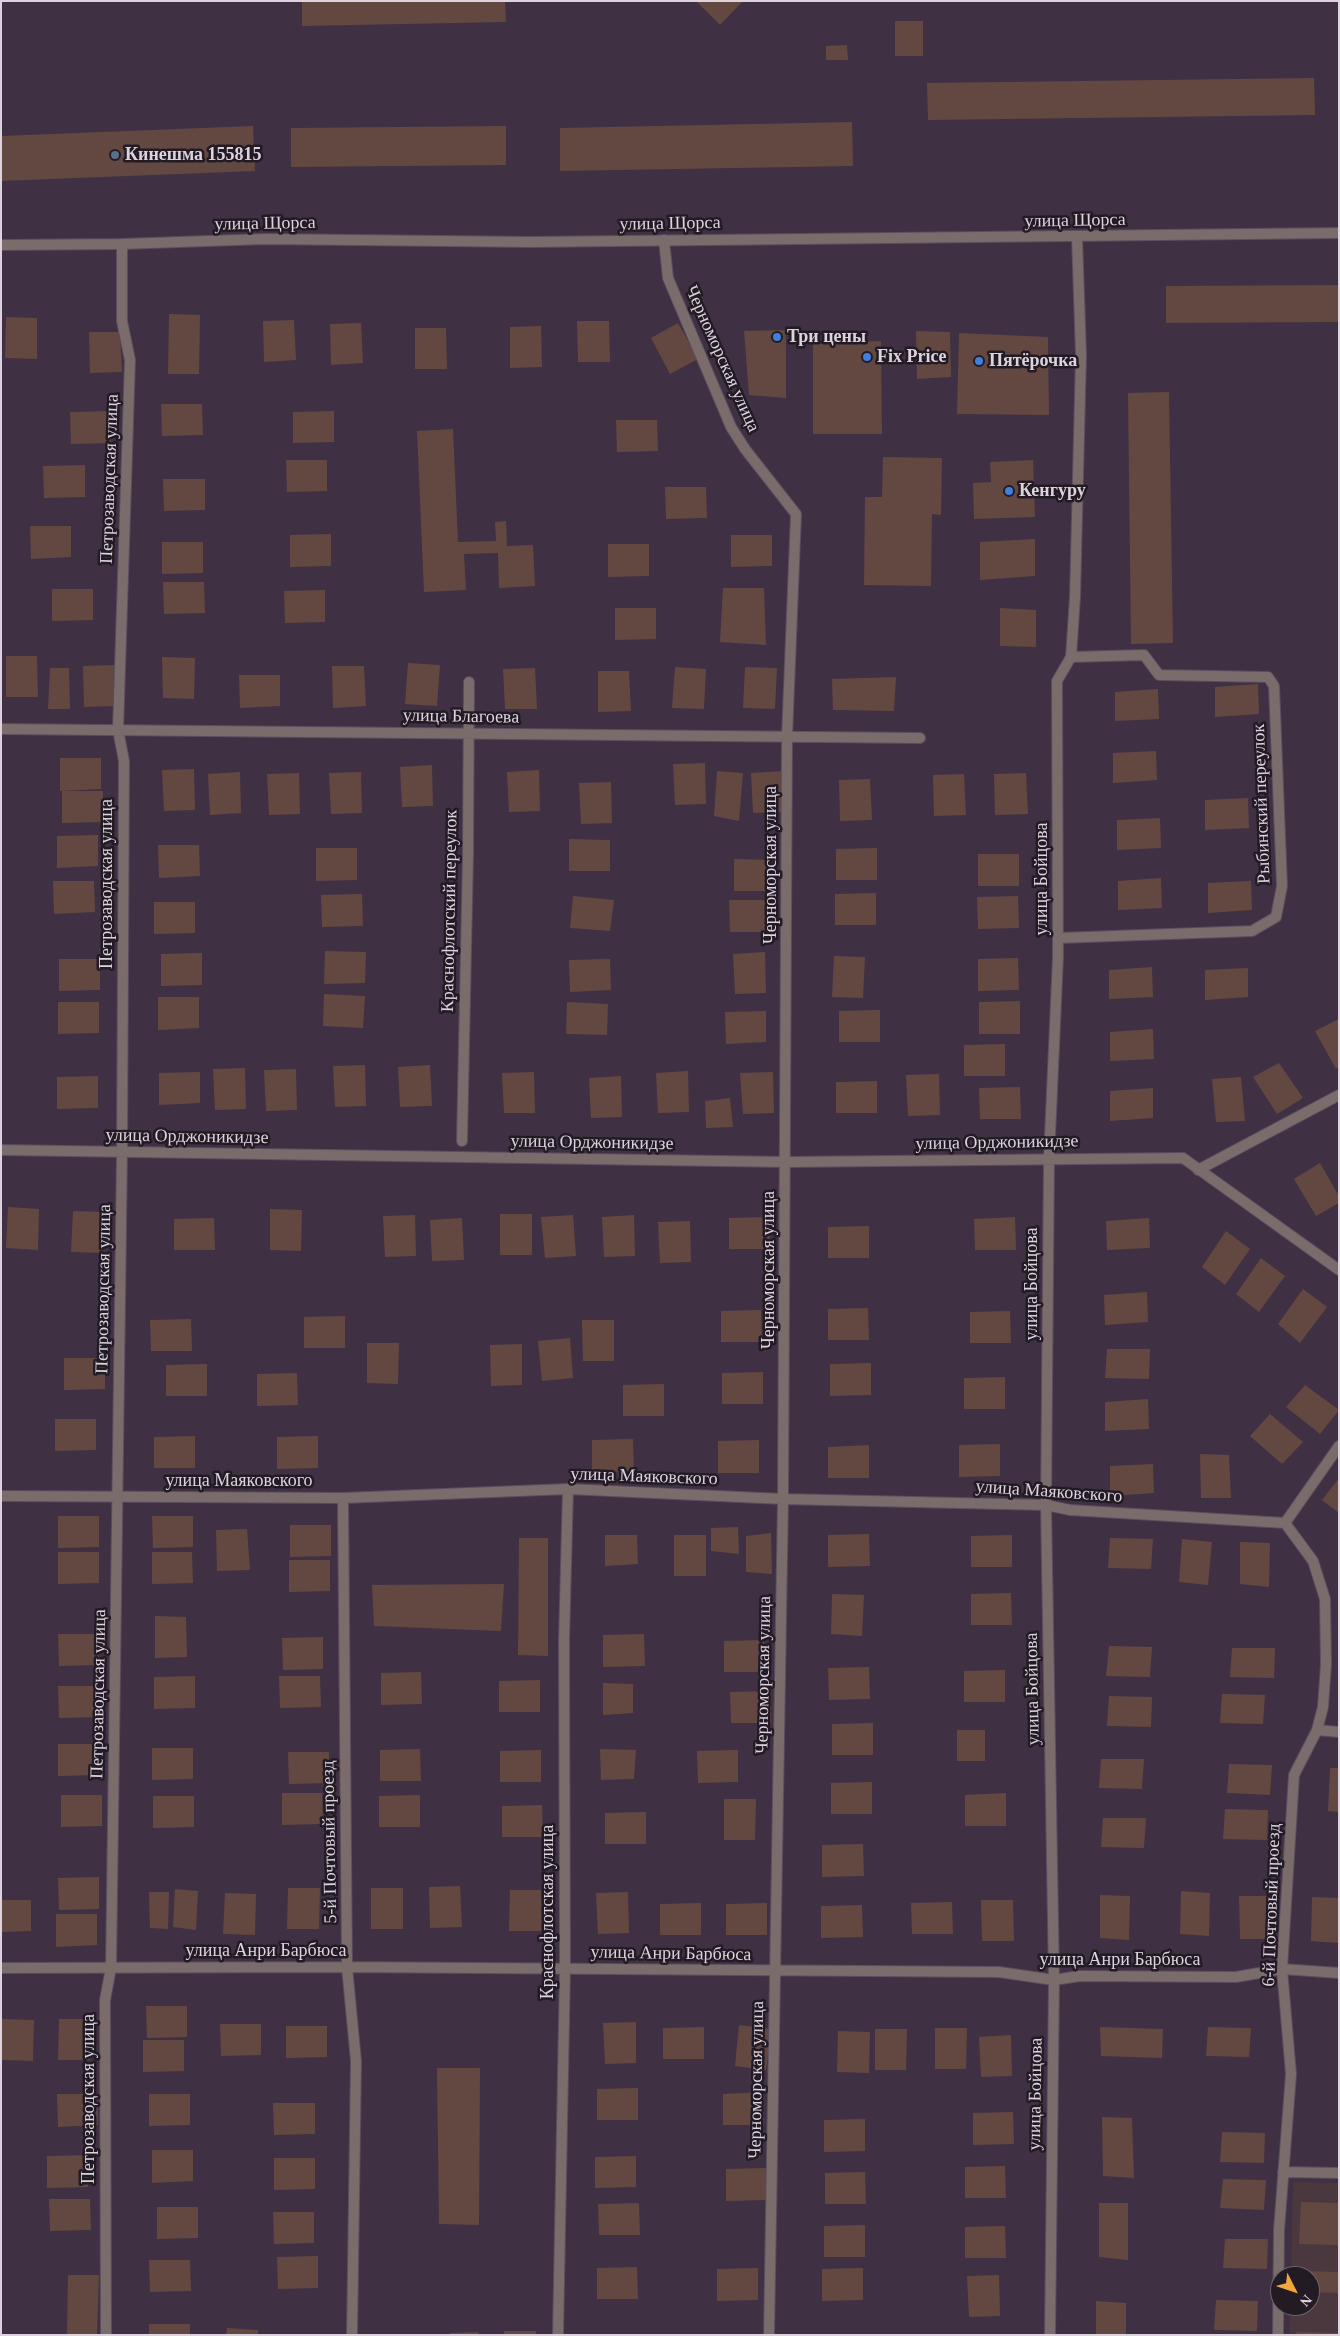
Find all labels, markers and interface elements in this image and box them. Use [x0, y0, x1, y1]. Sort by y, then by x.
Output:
place label: Кинешма 155815 [125, 144, 262, 166]
marker: Кинешма 155815 [109, 149, 121, 161]
street label: улица Щорса [1024, 209, 1126, 233]
street label: улица Щорса [214, 212, 316, 236]
street label: улица Щорса [619, 212, 721, 236]
street label: Черноморская улица [680, 282, 764, 436]
place label: Три цены [787, 326, 866, 348]
marker: Три цены [771, 331, 783, 343]
place label: Fix Price [877, 346, 946, 368]
place label: Пятёрочка [989, 350, 1077, 372]
marker: Fix Price [861, 351, 873, 363]
marker: Пятёрочка [973, 355, 985, 367]
street label: Петрозаводская улица [96, 394, 124, 564]
place label: Кенгуру [1019, 480, 1086, 502]
marker: Кенгуру [1003, 485, 1015, 497]
street label: улица Благоева [403, 705, 519, 729]
street label: Рыбинский переулок [1248, 724, 1276, 884]
street label: Черноморская улица [760, 786, 782, 944]
street label: Петрозаводская улица [96, 799, 118, 969]
street label: Краснофлотский переулок [437, 810, 463, 1012]
street label: улица Бойцова [1031, 823, 1053, 935]
street label: улица Орджоникидзе [105, 1125, 269, 1149]
street label: улица Орджоникидзе [510, 1131, 674, 1155]
street label: улица Орджоникидзе [915, 1131, 1079, 1155]
street label: Черноморская улица [758, 1191, 780, 1349]
street label: Петрозаводская улица [92, 1204, 116, 1374]
street label: улица Бойцова [1021, 1228, 1043, 1340]
street label: улица Маяковского [570, 1464, 718, 1490]
street label: улица Маяковского [165, 1470, 313, 1492]
street label: улица Маяковского [975, 1476, 1123, 1508]
street label: Черноморская улица [752, 1596, 776, 1754]
street label: Петрозаводская улица [87, 1609, 111, 1779]
street label: улица Бойцова [1021, 1632, 1045, 1746]
street label: 5-й Почтовый проезд [318, 1760, 342, 1924]
street label: 6-й Почтовый проезд [1258, 1823, 1286, 1987]
street label: Краснофлотская улица [537, 1825, 559, 1999]
street label: улица Анри Барбюса [186, 1940, 346, 1962]
street label: улица Анри Барбюса [590, 1942, 752, 1966]
street label: улица Анри Барбюса [1040, 1949, 1200, 1971]
street label: Черноморская улица [745, 2001, 769, 2159]
street label: Петрозаводская улица [78, 2014, 100, 2184]
street label: улица Бойцова [1024, 2037, 1048, 2151]
north arrow [1270, 2266, 1320, 2316]
text: N [1297, 2292, 1315, 2309]

